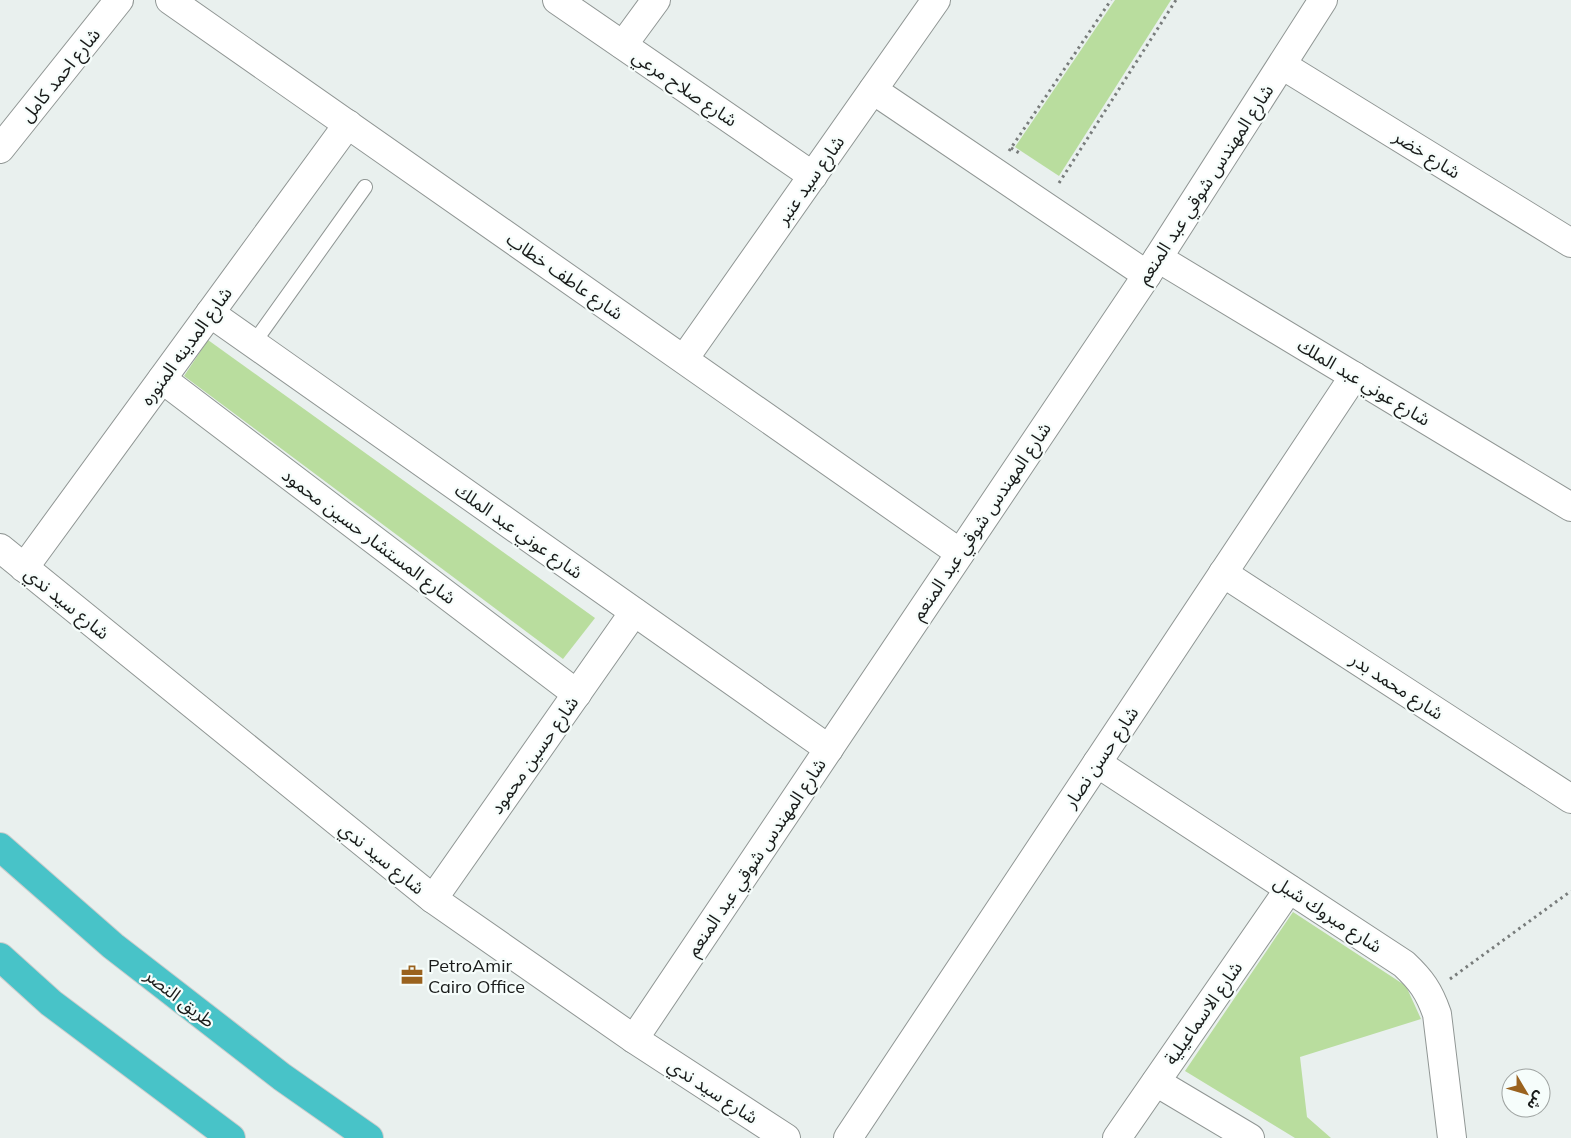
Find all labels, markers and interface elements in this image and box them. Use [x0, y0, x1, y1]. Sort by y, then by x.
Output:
street label: شارع احمد كامل [15, 23, 107, 129]
street label: شارع صلاح مرعي [627, 45, 742, 134]
street label: شارع المهندس شوقي عبد المنعم [1132, 80, 1281, 290]
street label: شارع خضر [1387, 124, 1465, 186]
street label: شارع سيد عنبر [770, 131, 852, 231]
street label: شارع عاطف خطاب [500, 227, 628, 327]
street label: شارع المدينه المنوره [135, 282, 239, 412]
street label: شارع عوني عبد الملك [1292, 333, 1435, 433]
street label: شارع المهندس شوقي عبد المنعم [906, 418, 1058, 626]
street label: شارع المستشار حسين محمود [276, 463, 461, 611]
street label: شارع عوني عبد الملك [449, 478, 587, 586]
street label: شارع سيد ندي [18, 562, 114, 647]
street label: شارع محمد بدر [1344, 647, 1448, 727]
street label: شارع حسين محمود [485, 692, 586, 820]
street label: شارع حسن نصار [1058, 702, 1146, 815]
street label: شارع المهندس شوقي عبد المنعم [681, 754, 833, 962]
street label: شارع سيد ندي [333, 817, 429, 902]
street label: شارع مبروك شبل [1268, 870, 1387, 960]
place label: PetroAmir Cairo Office [428, 954, 525, 998]
street label: شارع الاسماعيلية [1159, 957, 1250, 1071]
office icon: PetroAmir Cairo Office [399, 962, 425, 988]
street label: طريق النصر [140, 963, 220, 1033]
street label: شارع سيد ندي [662, 1053, 762, 1131]
north arrow [1501, 1068, 1551, 1118]
text: ش [1523, 1088, 1549, 1114]

